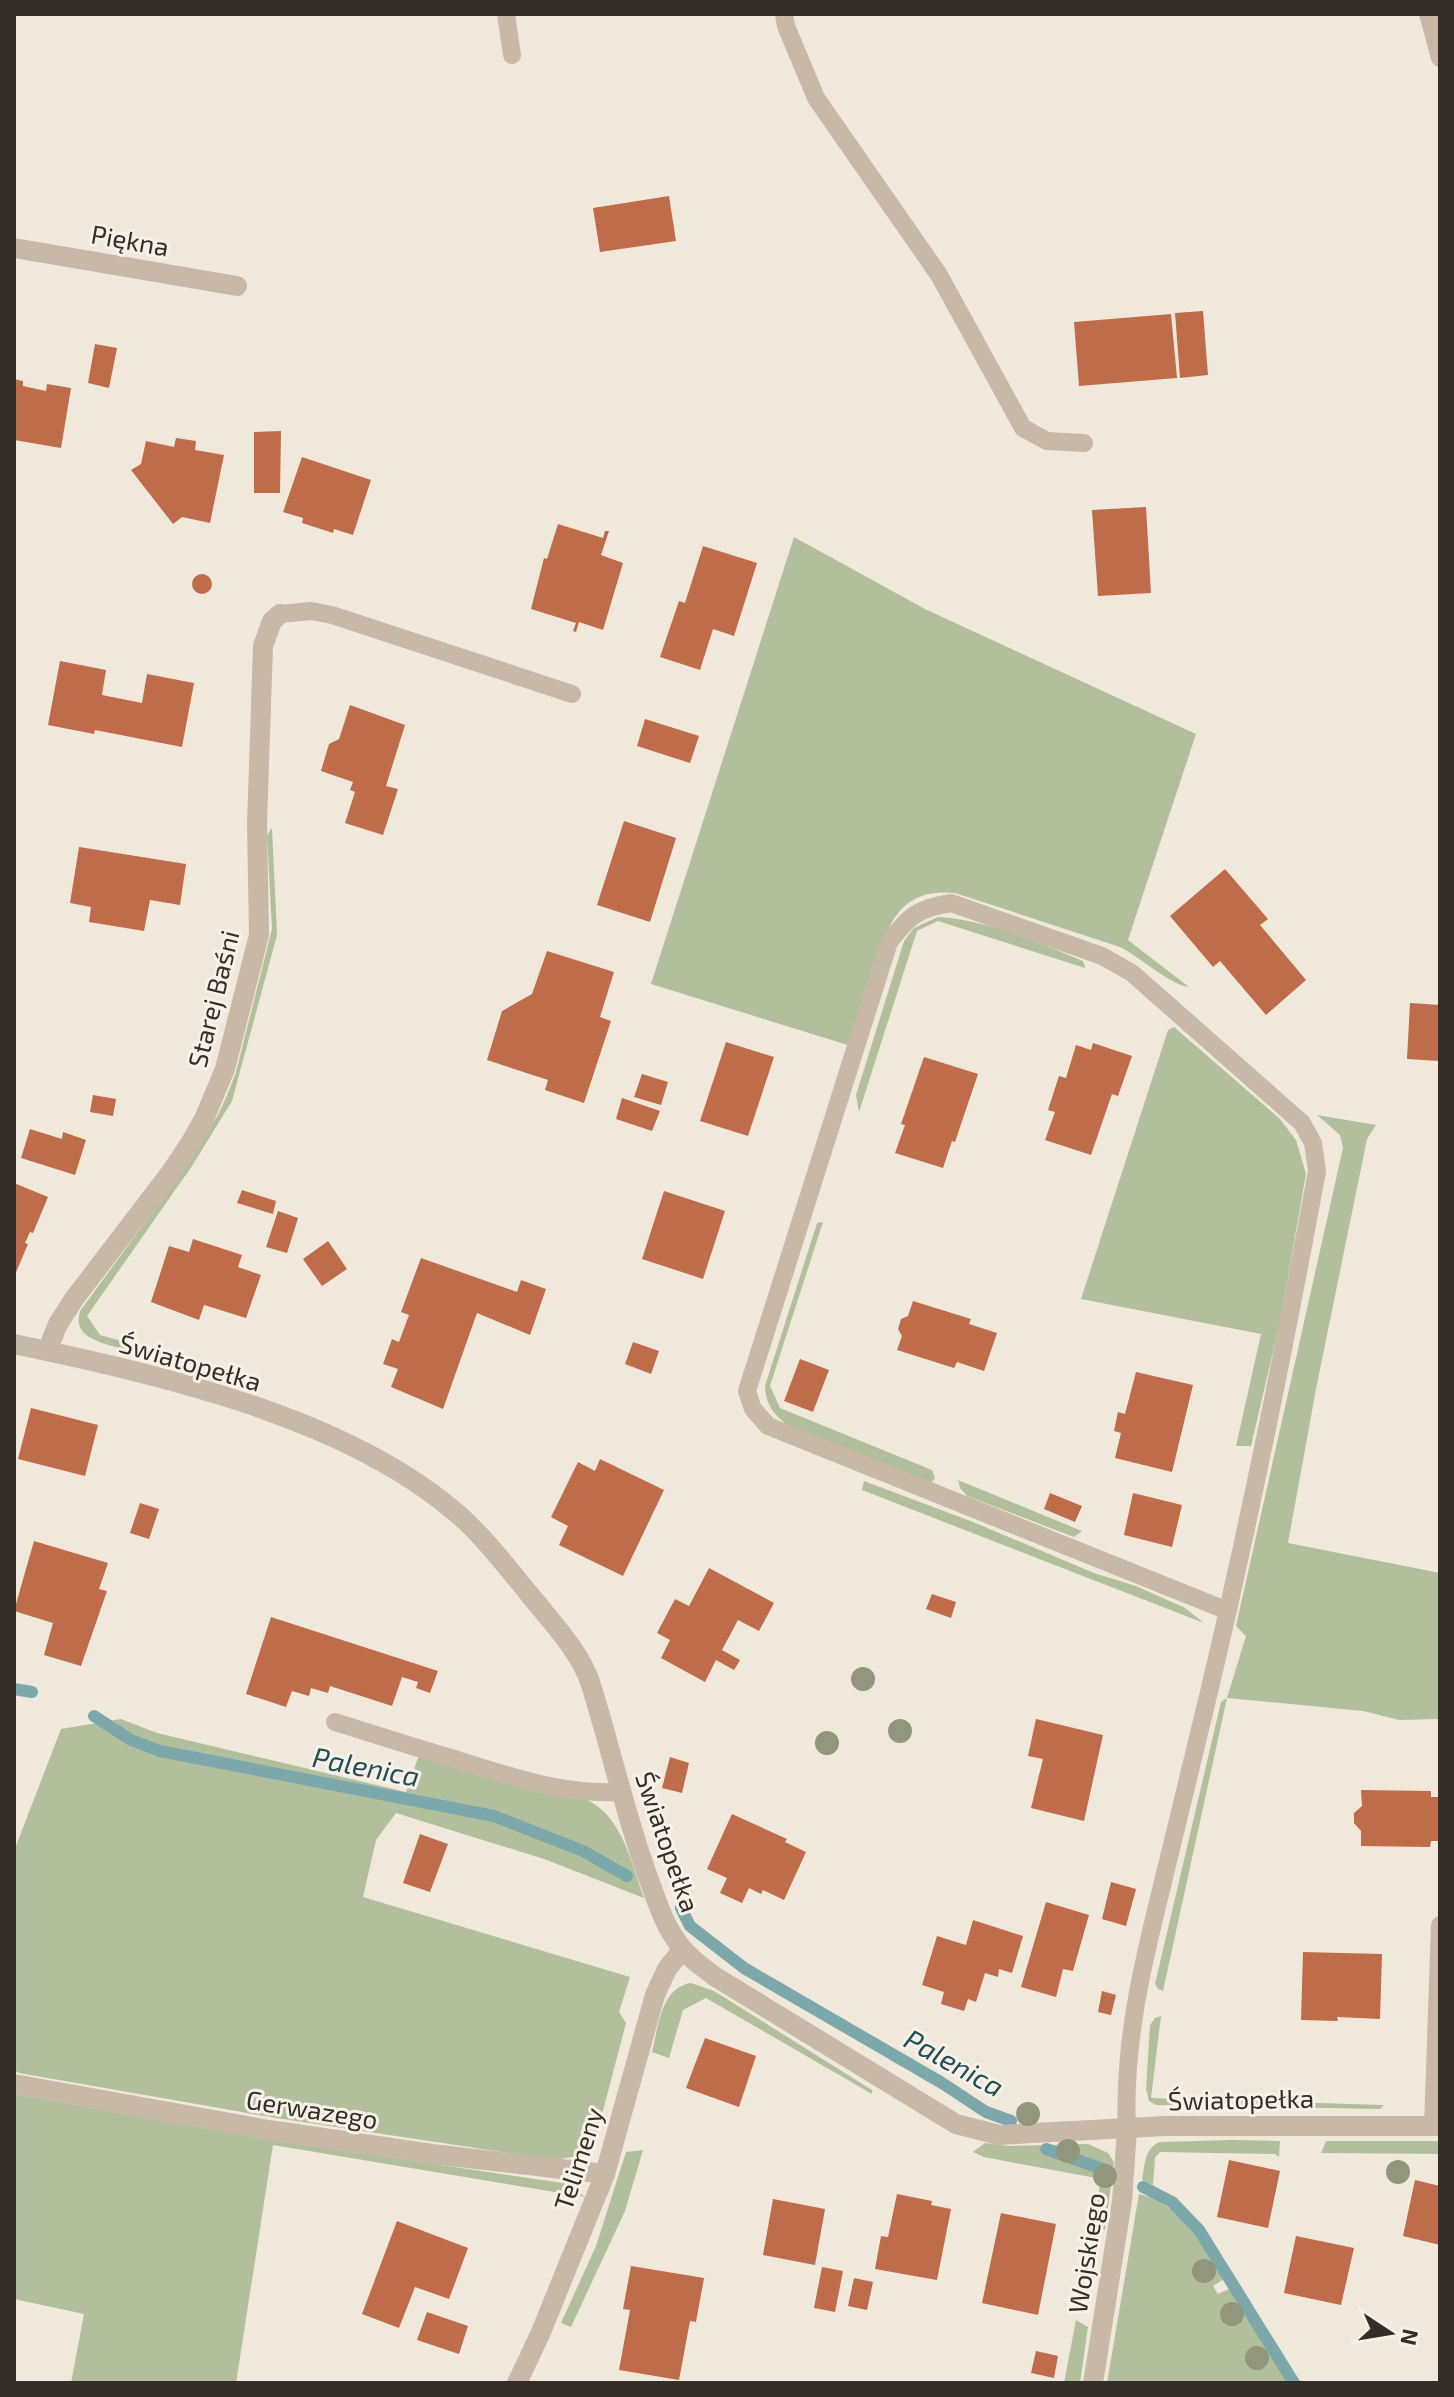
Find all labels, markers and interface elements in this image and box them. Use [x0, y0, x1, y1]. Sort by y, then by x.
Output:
street label: Piękna [89, 217, 172, 262]
street label: Starej Baśni [181, 927, 245, 1070]
street label: Światopełka [116, 1326, 265, 1397]
water label: Palenica [310, 1739, 423, 1793]
street label: Światopełka [630, 1767, 707, 1916]
water label: Palenica [899, 2021, 1010, 2103]
street label: Światopełka [1168, 2082, 1314, 2115]
street label: Gerwazego [244, 2083, 380, 2134]
street label: Telimeny [546, 2103, 609, 2214]
street label: Wojskiego [1061, 2190, 1110, 2315]
north arrow [1350, 2293, 1430, 2373]
text: N [1396, 2327, 1425, 2348]

